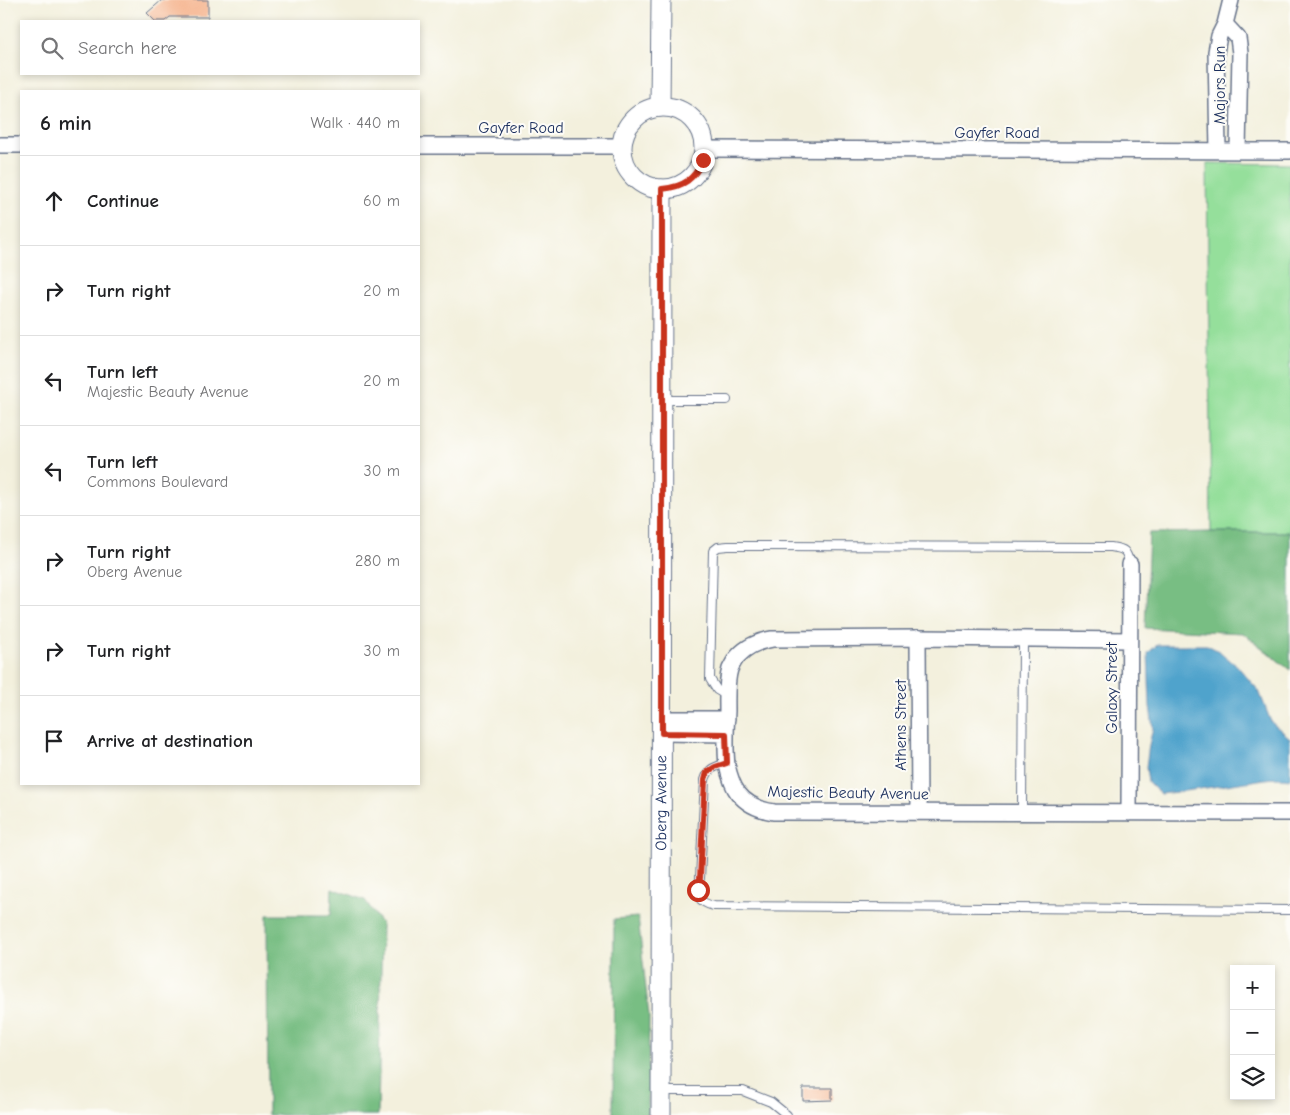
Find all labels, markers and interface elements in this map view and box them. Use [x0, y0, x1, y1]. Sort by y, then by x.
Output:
search box [20, 20, 420, 75]
icon: search [38, 34, 66, 62]
text: Search here [78, 37, 177, 59]
street label: Majors Run [1211, 46, 1229, 124]
text: 6 min [40, 111, 92, 135]
text: Walk · 440 m [310, 114, 400, 132]
street label: Gayfer Road [478, 119, 564, 137]
street label: Gayfer Road [954, 124, 1040, 142]
route end [692, 149, 715, 172]
icon: ahead [40, 187, 68, 215]
text: Continue [87, 190, 159, 212]
text: 60 m [363, 192, 400, 210]
icon: right [40, 277, 68, 305]
text: Turn right [87, 280, 171, 302]
text: 20 m [363, 282, 400, 300]
text: Turn left [87, 361, 158, 383]
icon: left [40, 367, 68, 395]
text: 20 m [363, 372, 400, 390]
text: Majestic Beauty Avenue [87, 383, 249, 401]
text: Turn left [87, 451, 158, 473]
icon: left [40, 457, 68, 485]
text: 30 m [364, 462, 400, 480]
text: Commons Boulevard [87, 473, 228, 491]
text: Turn right [87, 541, 171, 563]
icon: right [40, 547, 68, 575]
text: 280 m [355, 552, 400, 570]
text: Oberg Avenue [87, 563, 182, 581]
icon: right [40, 637, 68, 665]
text: Turn right [87, 640, 171, 662]
text: 30 m [364, 642, 400, 660]
street label: Galaxy Street [1103, 642, 1121, 734]
street label: Athens Street [892, 679, 910, 771]
icon: arrive [40, 727, 68, 755]
text: Arrive at destination [87, 730, 253, 752]
street label: Oberg Avenue [652, 755, 670, 851]
street label: Majestic Beauty Avenue [767, 783, 929, 803]
route start [687, 879, 710, 902]
map controls [1230, 965, 1275, 1100]
button: + [1230, 965, 1275, 1010]
button: − [1230, 1010, 1275, 1055]
button: layers [1230, 1055, 1275, 1100]

